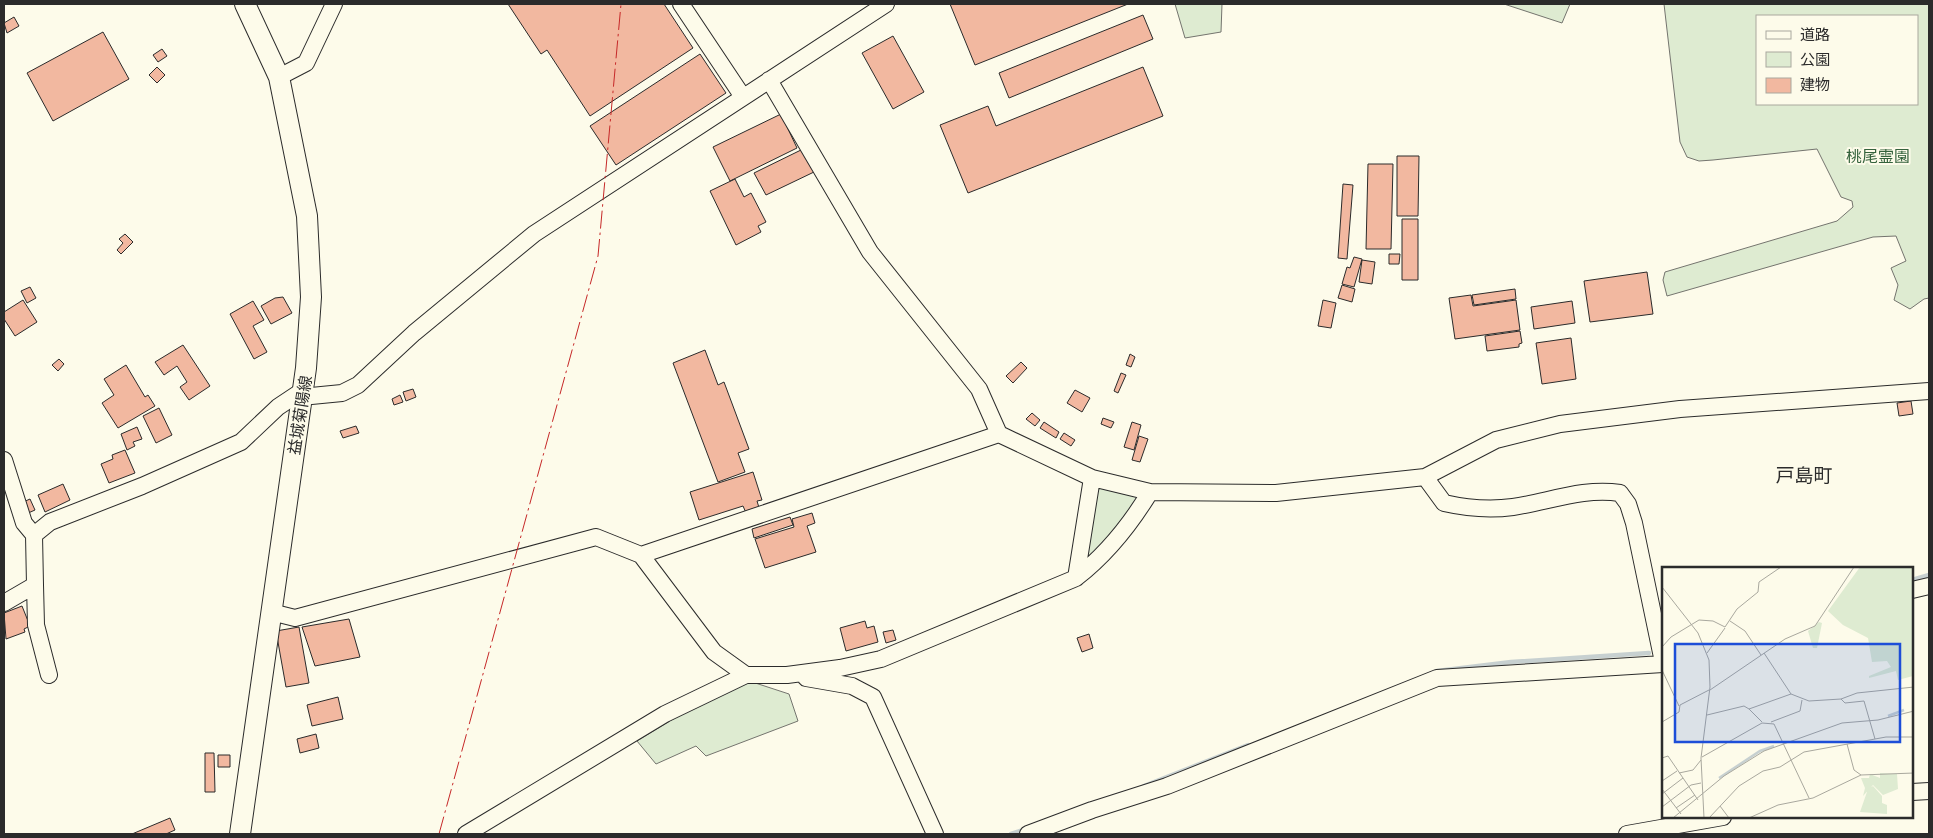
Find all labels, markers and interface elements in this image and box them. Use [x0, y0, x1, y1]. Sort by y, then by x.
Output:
legend [1756, 15, 1918, 105]
text: 道路 [1800, 25, 1830, 43]
text: 公園 [1800, 50, 1830, 68]
text: 建物 [1800, 75, 1830, 93]
park label: 桃尾霊園 [1846, 146, 1910, 165]
street label: 益城菊陽線 [283, 374, 315, 456]
district label: 戸島町 [1775, 463, 1833, 486]
inset map [1662, 567, 1913, 818]

